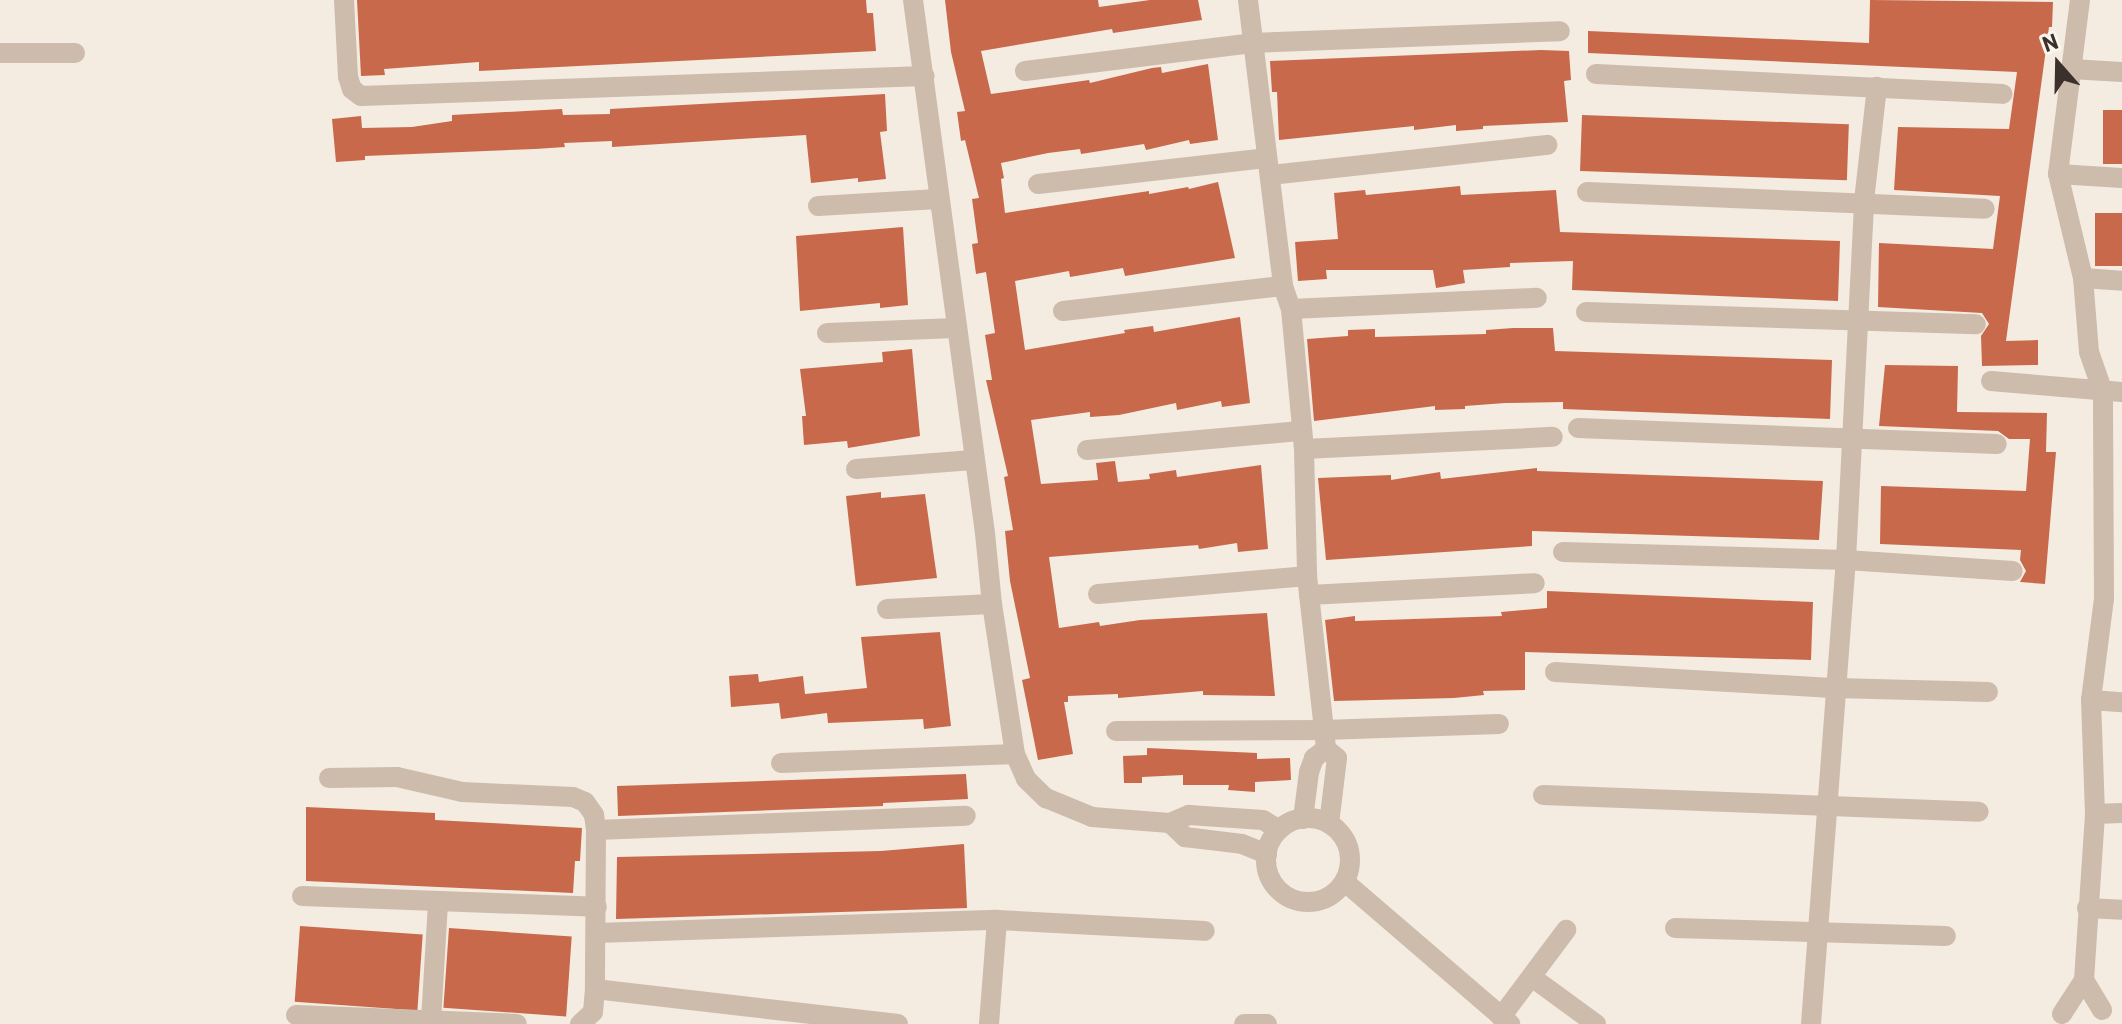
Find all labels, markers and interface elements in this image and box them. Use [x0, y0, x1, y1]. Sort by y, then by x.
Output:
north arrow [2018, 24, 2098, 104]
text: N [2038, 27, 2061, 56]

